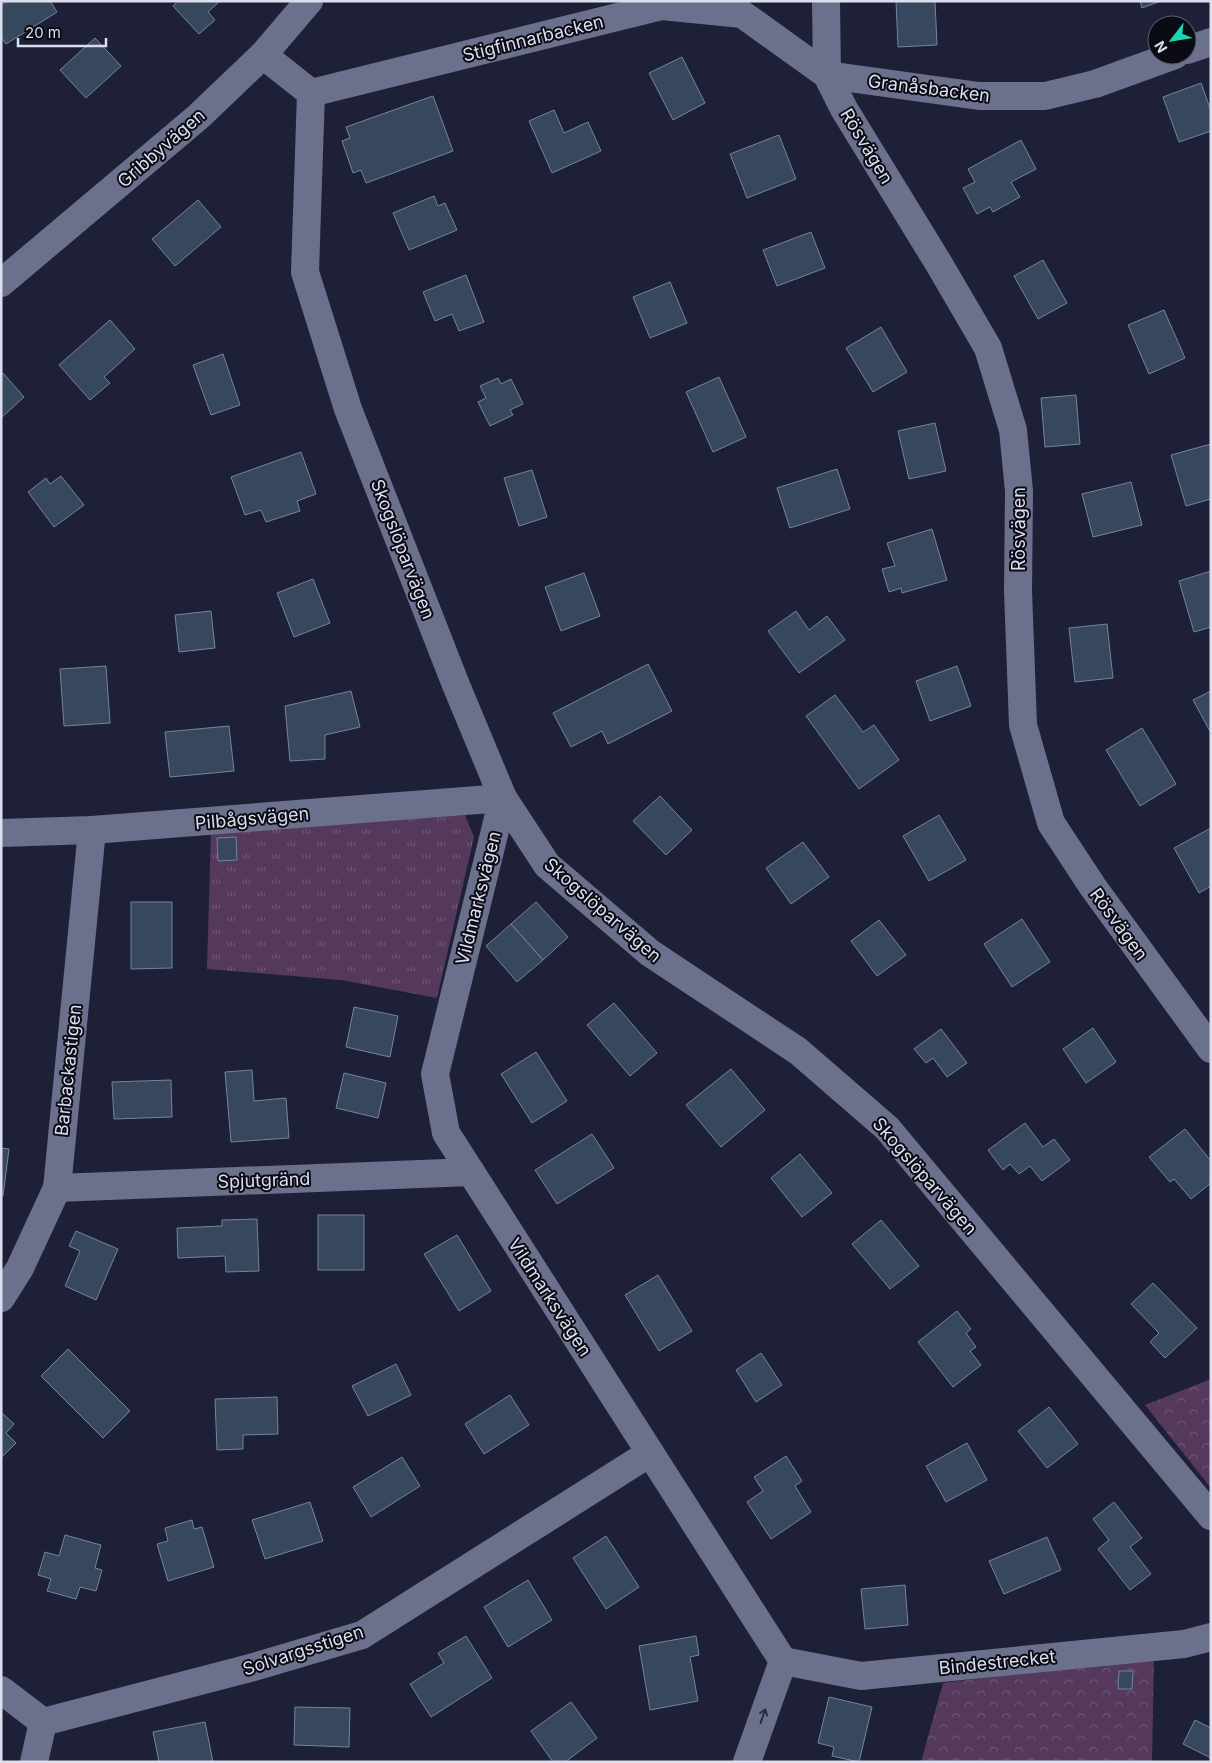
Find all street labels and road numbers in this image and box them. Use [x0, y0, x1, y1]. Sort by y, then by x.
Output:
street label: Stigfinnarbacken [460, 10, 606, 66]
street label: Granåsbacken [867, 70, 991, 106]
street label: Gribbyvägen [113, 104, 209, 192]
street label: Rösvägen [836, 105, 898, 187]
street label: Skogslöparvägen [367, 476, 439, 622]
street label: Rösvägen [1008, 487, 1029, 571]
street label: Pilbågsvägen [194, 803, 310, 833]
street label: Vildmarksvägen [451, 829, 505, 967]
street label: Skogslöparvägen [540, 853, 666, 967]
street label: Rösvägen [1086, 884, 1152, 964]
street label: Barbackastigen [51, 1003, 85, 1137]
street label: Skogslöparvägen [868, 1113, 982, 1239]
street label: Spjutgränd [217, 1168, 311, 1192]
street label: Vildmarksvägen [504, 1234, 596, 1360]
street label: Solvargsstigen [240, 1621, 366, 1679]
street label: Bindestrecket [938, 1645, 1056, 1679]

